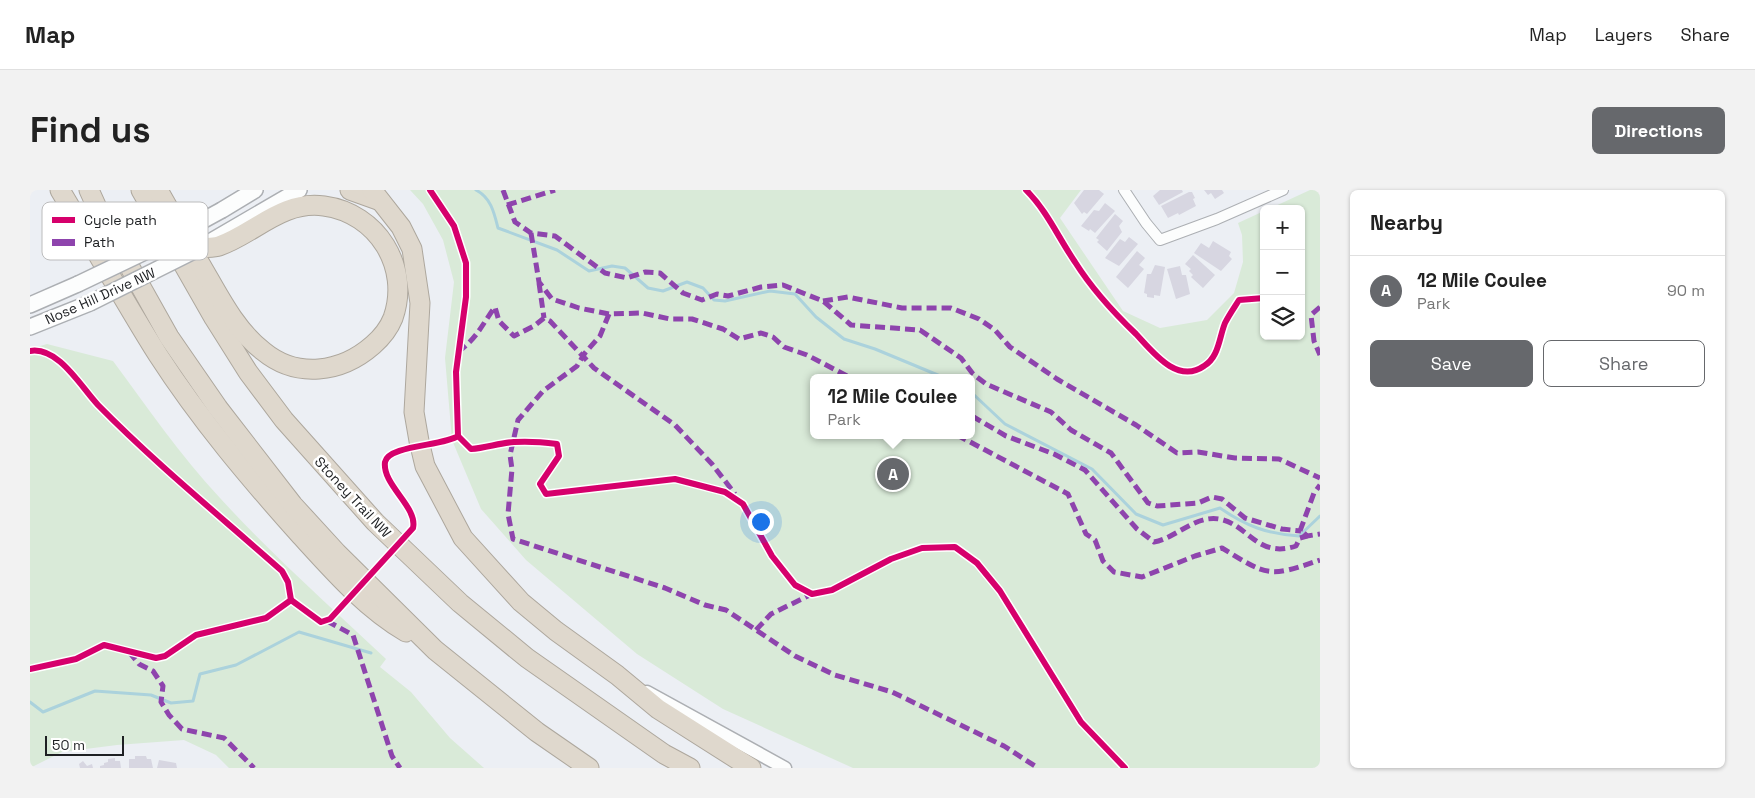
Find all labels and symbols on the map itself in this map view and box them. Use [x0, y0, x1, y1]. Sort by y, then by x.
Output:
legend [42, 202, 208, 260]
text: Cycle path [84, 211, 157, 229]
text: Path [84, 233, 115, 251]
street label: Nose Hill Drive NW [42, 264, 158, 328]
street label: Stoney Trail NW [311, 453, 395, 541]
pin: A [877, 455, 909, 493]
your location [748, 509, 774, 535]
scale bar [45, 733, 124, 756]

